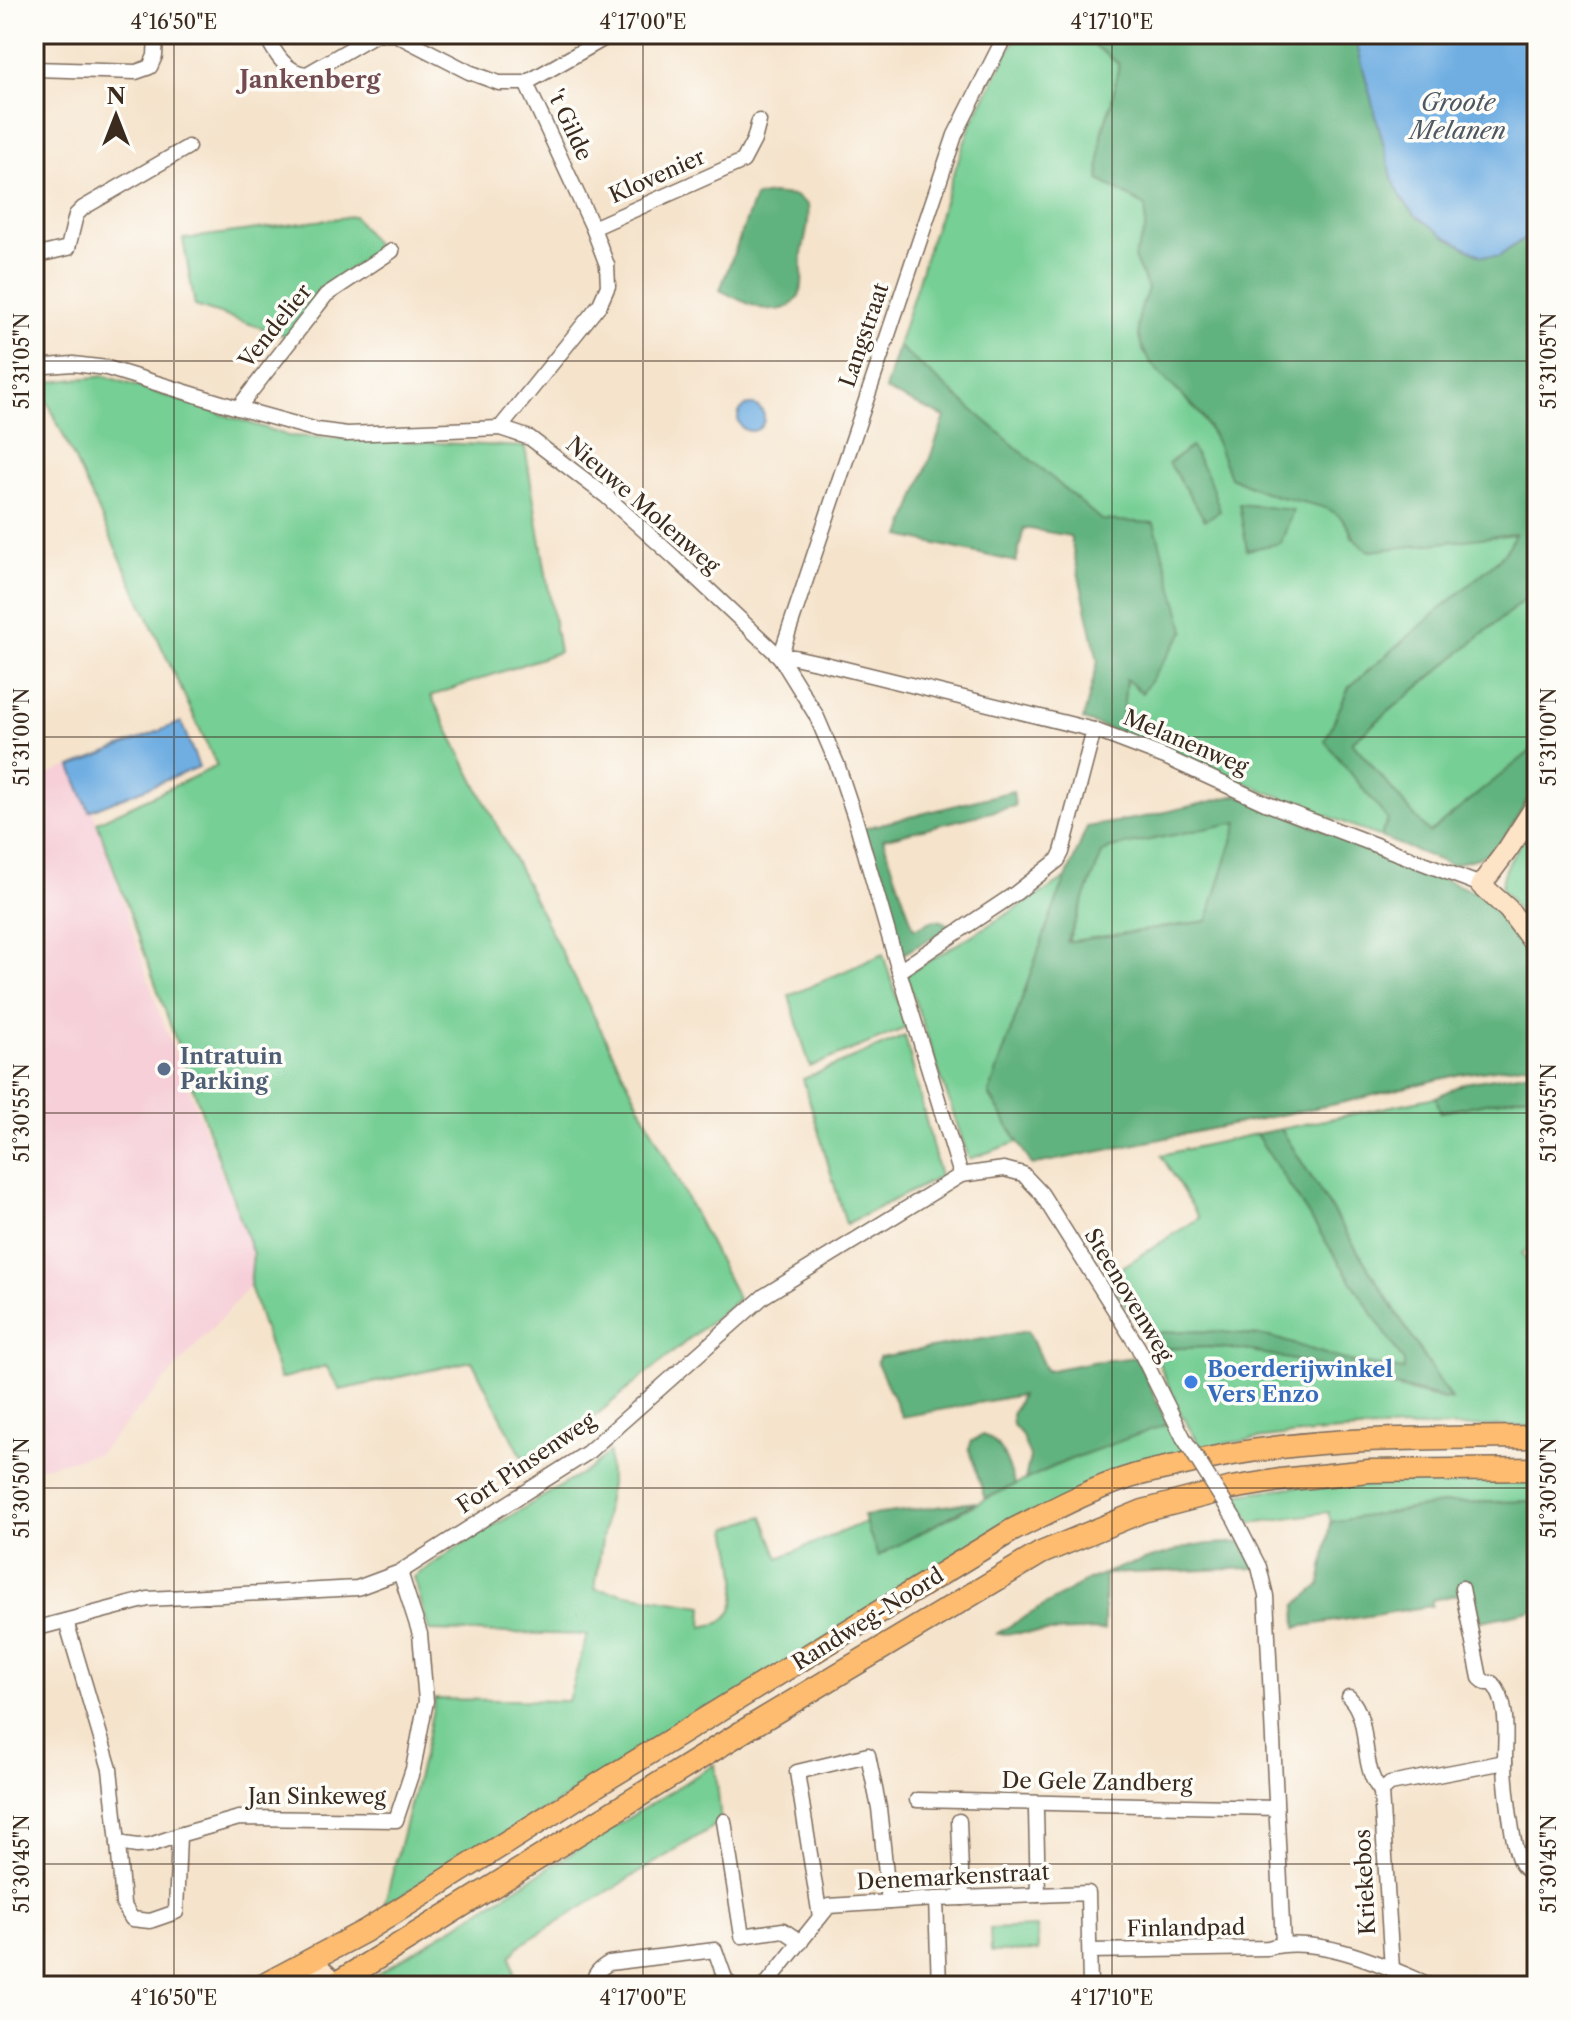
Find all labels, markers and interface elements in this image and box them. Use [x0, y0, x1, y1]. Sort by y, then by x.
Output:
text: 4°16'50"E [131, 10, 217, 34]
text: 4°17'00"E [599, 10, 687, 34]
text: 4°17'10"E [1071, 10, 1153, 34]
district label: Jankenberg [236, 65, 382, 94]
north arrow [76, 76, 156, 156]
text: N [106, 83, 126, 110]
street label: 't Gilde [542, 85, 598, 165]
water label: Groote Melanen [1407, 88, 1506, 145]
street label: Klovenier [605, 143, 709, 209]
street label: Vendelier [232, 278, 317, 374]
street label: Langstraat [834, 279, 895, 391]
text: 51°31'05"N [10, 313, 34, 409]
text: 51°31'05"N [1537, 313, 1561, 409]
street label: Nieuwe Molenweg [561, 431, 726, 579]
text: 51°31'00"N [10, 688, 34, 786]
text: 51°31'00"N [1537, 688, 1561, 786]
street label: Melanenweg [1120, 704, 1253, 781]
place label: Intratuin Parking [180, 1043, 283, 1095]
marker: Intratuin Parking [155, 1060, 173, 1078]
text: 51°30'55"N [10, 1063, 34, 1163]
text: 51°30'55"N [1537, 1063, 1561, 1163]
street label: Steenovenweg [1079, 1224, 1180, 1367]
place label: Boerderijwinkel Vers Enzo [1206, 1356, 1393, 1408]
marker: Boerderijwinkel Vers Enzo [1182, 1373, 1200, 1391]
street label: Fort Pinsenweg [452, 1406, 601, 1519]
text: 51°30'50"N [10, 1437, 34, 1539]
text: 51°30'50"N [1537, 1437, 1561, 1539]
street label: Randweg-Noord [787, 1562, 949, 1676]
street label: De Gele Zandberg [1001, 1767, 1193, 1797]
street label: Jan Sinkeweg [245, 1783, 386, 1810]
text: 51°30'45"N [10, 1814, 34, 1914]
text: 51°30'45"N [1537, 1814, 1561, 1914]
street label: Kriekebos [1349, 1828, 1381, 1936]
street label: Denemarkenstraat [856, 1858, 1050, 1896]
street label: Finlandpad [1126, 1913, 1246, 1943]
text: 4°16'50"E [131, 1986, 217, 2010]
text: 4°17'00"E [599, 1986, 687, 2010]
text: 4°17'10"E [1071, 1986, 1153, 2010]

